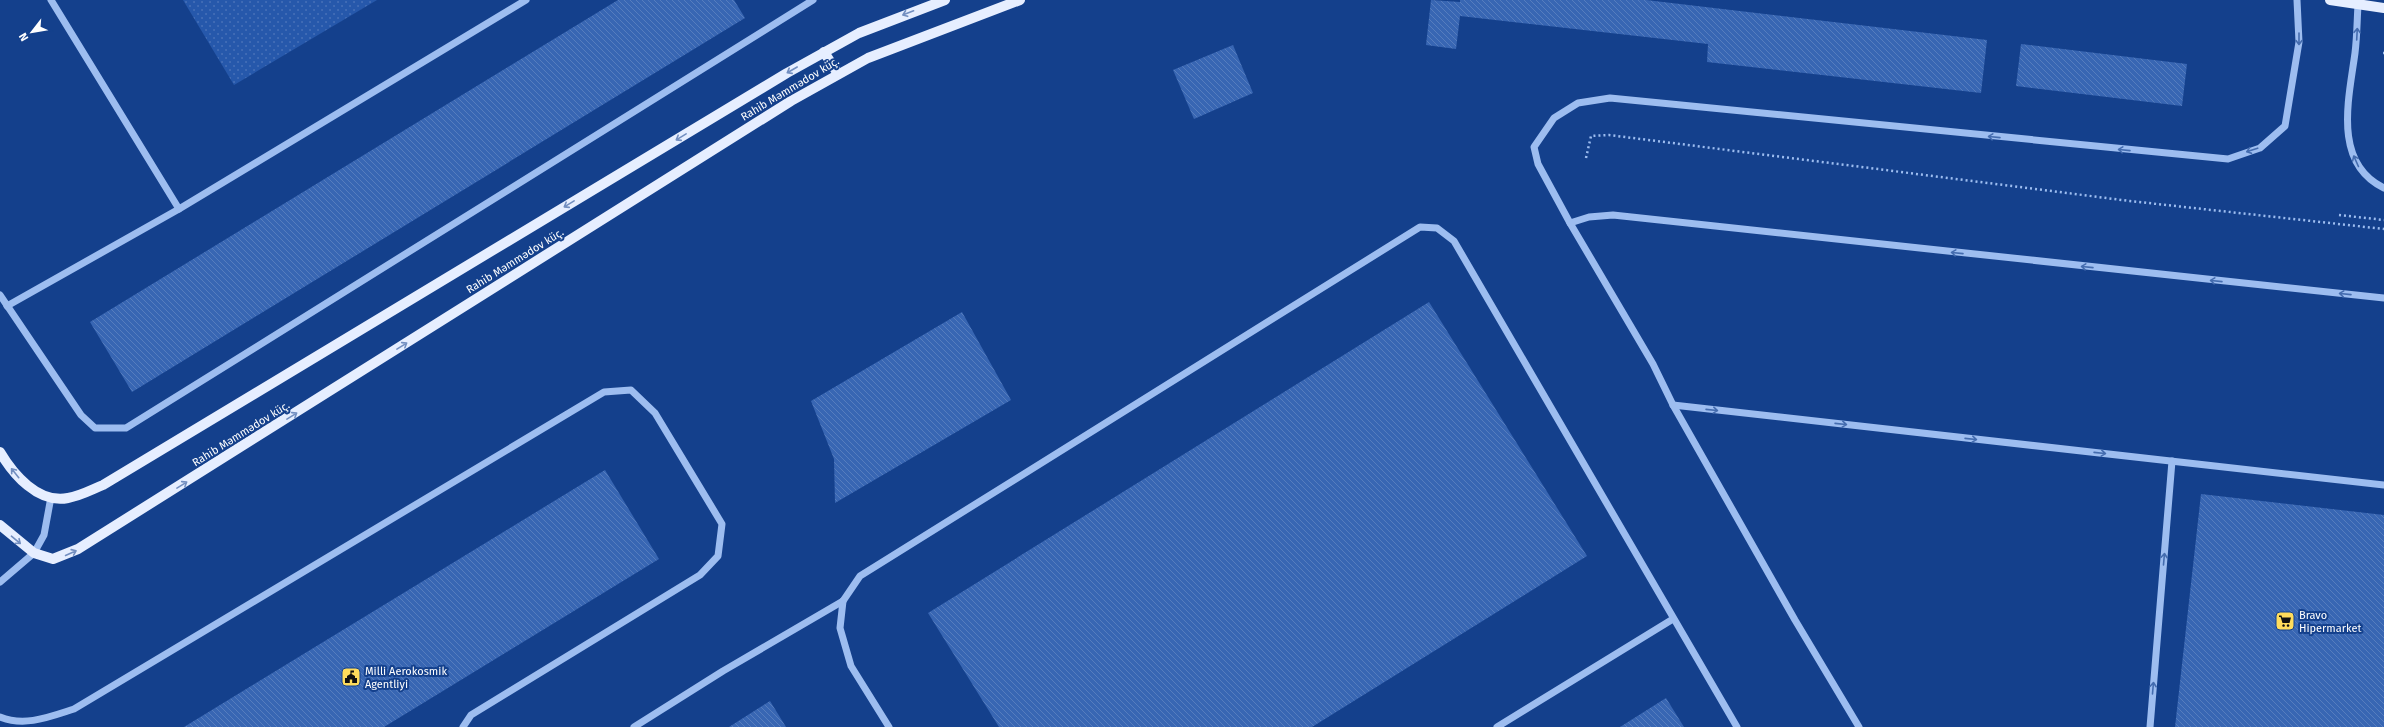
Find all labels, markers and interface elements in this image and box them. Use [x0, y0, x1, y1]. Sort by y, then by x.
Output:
one-way arrow [903, 10, 915, 18]
north arrow [12, 12, 52, 52]
one-way arrow [2353, 28, 2360, 41]
text: N [16, 30, 31, 43]
one-way arrow [2295, 32, 2303, 45]
street label: Rahib Məmmədov küç. [738, 54, 842, 124]
one-way arrow [786, 67, 798, 75]
one-way arrow [1988, 133, 2001, 140]
one-way arrow [675, 134, 687, 142]
one-way arrow [2118, 146, 2131, 153]
one-way arrow [2246, 147, 2258, 155]
one-way arrow [2352, 156, 2360, 168]
one-way arrow [563, 201, 575, 209]
street label: Rahib Məmmədov küç. [464, 226, 566, 296]
one-way arrow [1951, 249, 1964, 256]
one-way arrow [2081, 263, 2094, 271]
one-way arrow [2210, 277, 2223, 284]
one-way arrow [2339, 290, 2352, 298]
one-way arrow [396, 342, 408, 350]
street label: Rahib Məmmədov küç. [190, 399, 292, 469]
one-way arrow [1705, 406, 1718, 414]
one-way arrow [286, 412, 297, 420]
one-way arrow [1834, 421, 1847, 428]
one-way arrow [1964, 435, 1977, 442]
one-way arrow [2093, 449, 2106, 457]
one-way arrow [10, 467, 19, 478]
one-way arrow [176, 481, 187, 489]
one-way arrow [11, 536, 21, 545]
one-way arrow [65, 548, 77, 556]
one-way arrow [2160, 553, 2168, 566]
place label: Bravo Hipermarket [2299, 609, 2362, 635]
supermarket icon: Bravo Hipermarket [2274, 610, 2296, 632]
place label: Milli Aerokosmik Agentliyi [365, 665, 447, 691]
public building icon: Milli Aerokosmik Agentliyi [340, 666, 362, 688]
one-way arrow [2149, 682, 2156, 695]

